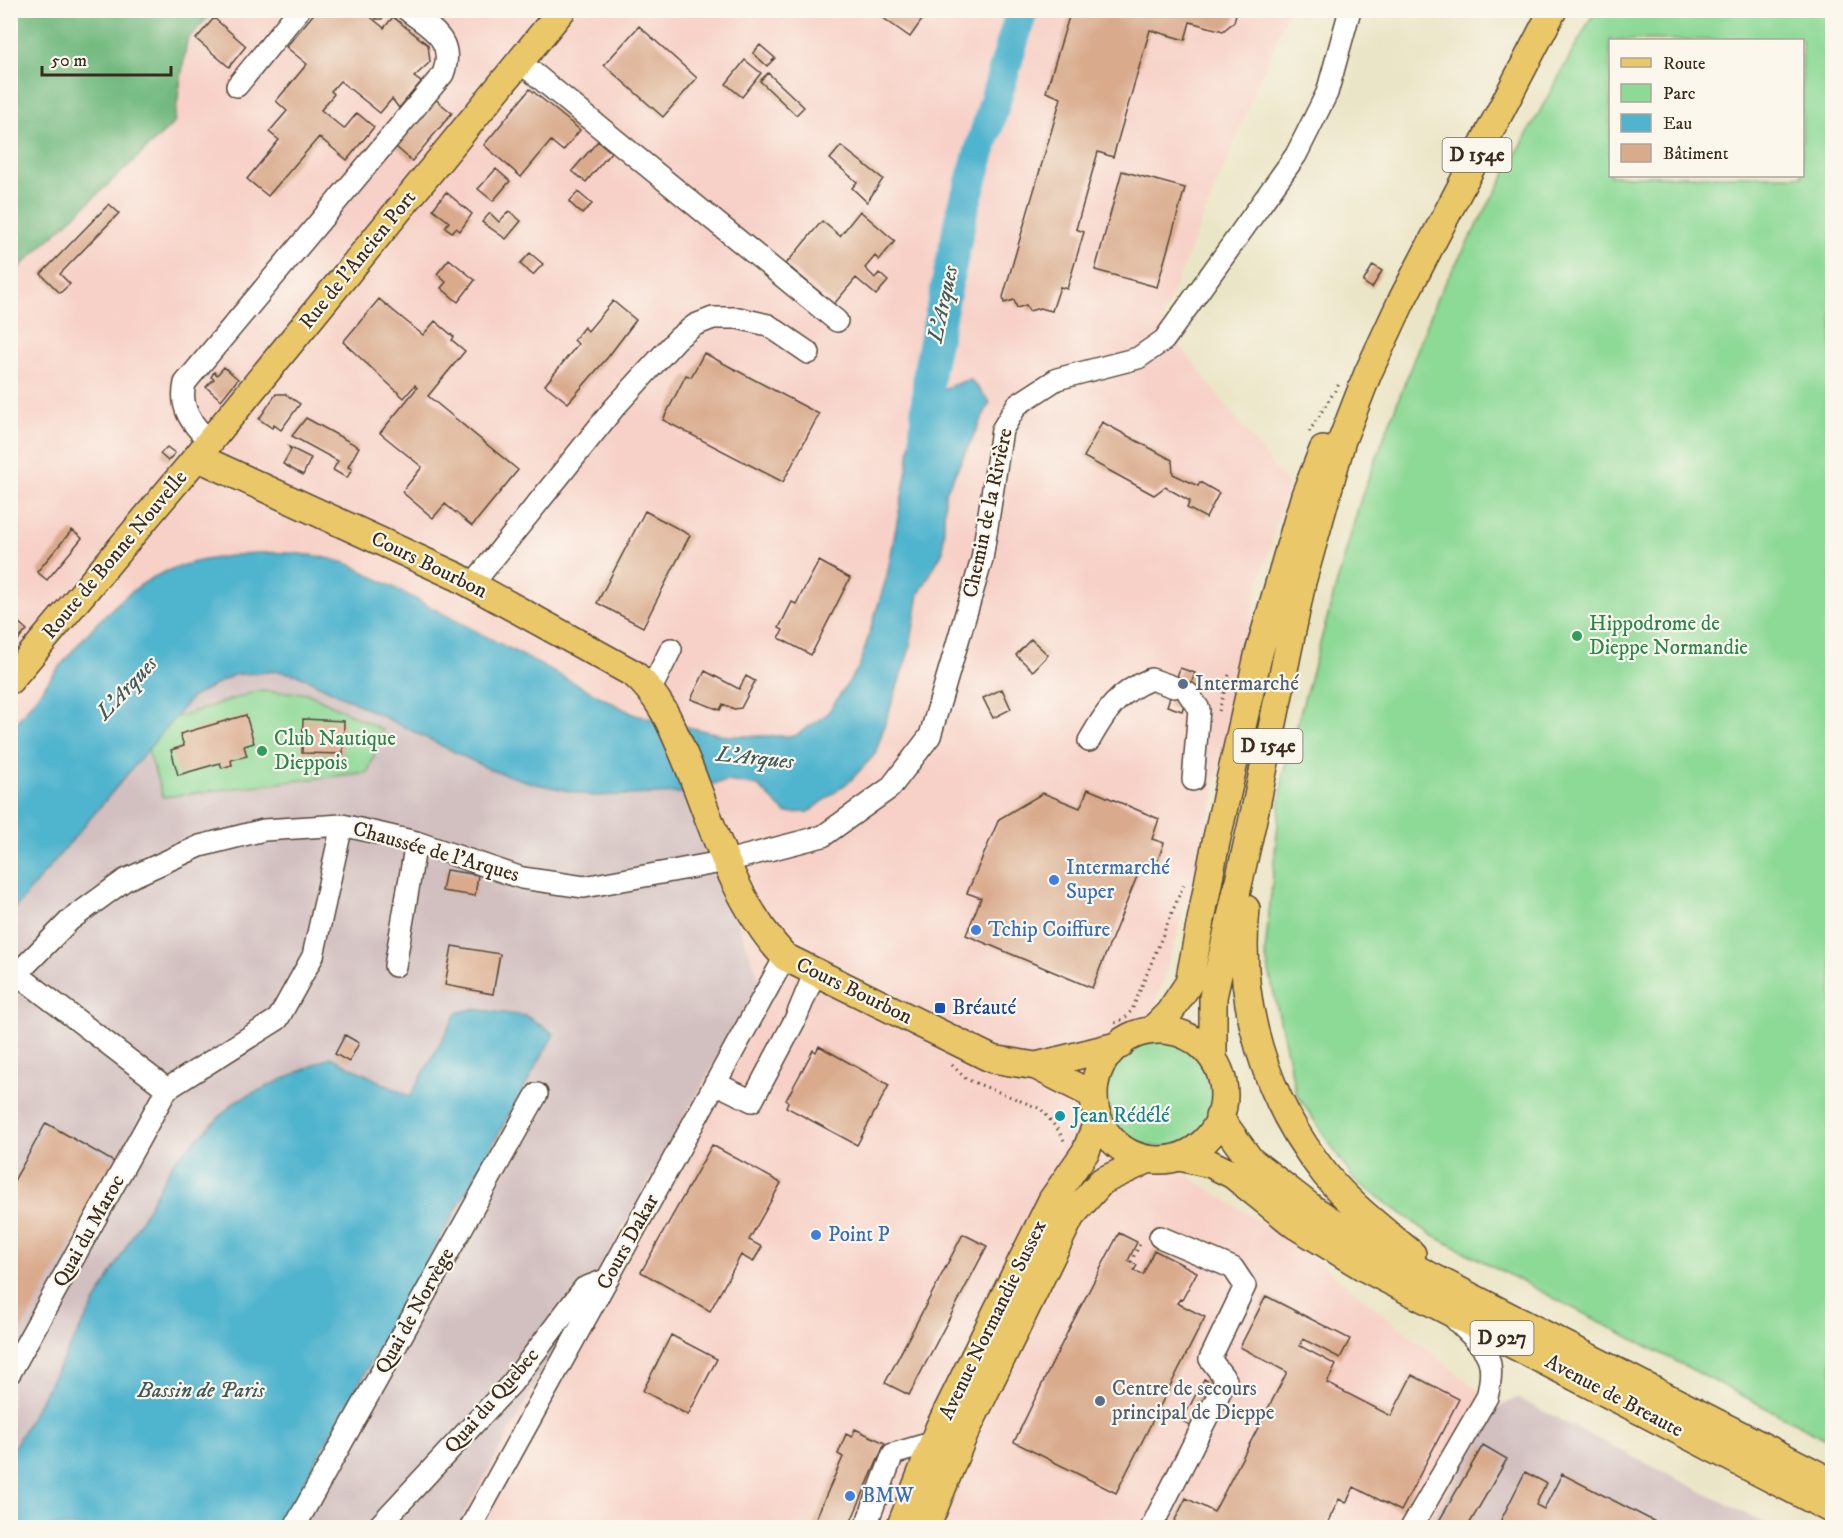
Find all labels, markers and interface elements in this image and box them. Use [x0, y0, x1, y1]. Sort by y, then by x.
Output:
scale bar [42, 39, 171, 77]
legend [1609, 39, 1804, 177]
text: 50 m [51, 50, 87, 72]
text: Route [1663, 53, 1706, 75]
text: Parc [1663, 83, 1696, 105]
text: Eau [1663, 113, 1692, 135]
road number: D 154e [1442, 138, 1512, 172]
text: Bâtiment [1663, 143, 1729, 165]
street label: Rue de l'Ancien Port [294, 185, 422, 335]
water label: L'Arques [921, 262, 966, 347]
street label: Chemin de la Rivière [957, 425, 1019, 600]
street label: Route de Bonne Nouvelle [37, 465, 194, 645]
street label: Cours Bourbon [367, 526, 491, 604]
place label: Hippodrome de Dieppe Normandie [1589, 611, 1748, 661]
marker: Hippodrome de Dieppe Normandie [1570, 629, 1584, 643]
water label: L'Arques [89, 650, 165, 728]
place label: Intermarché [1195, 671, 1299, 697]
marker: Intermarché [1176, 677, 1190, 691]
place label: Club Nautique Dieppois [274, 726, 396, 776]
road number: D 154e [1234, 729, 1302, 763]
water label: L'Arques [713, 740, 796, 777]
marker: Club Nautique Dieppois [255, 744, 269, 758]
street label: Chaussée de l'Arques [350, 816, 522, 888]
place label: Intermarché Super [1066, 855, 1170, 905]
marker: Intermarché Super [1047, 873, 1061, 887]
place label: Tchip Coiffure [988, 917, 1110, 943]
marker: Tchip Coiffure [969, 923, 983, 937]
street label: Cours Bourbon [792, 952, 916, 1030]
place label: Bréauté [952, 995, 1016, 1021]
marker: Bréauté [933, 1001, 947, 1015]
place label: Jean Rédélé [1070, 1103, 1170, 1129]
marker: Jean Rédélé [1053, 1109, 1067, 1123]
street label: Quai du Maroc [47, 1170, 131, 1292]
street label: Cours Dakar [591, 1189, 665, 1294]
street label: Avenue Normandie Sussex [933, 1216, 1053, 1424]
place label: Point P [828, 1222, 890, 1248]
marker: Point P [809, 1228, 823, 1242]
street label: Quai de Norvège [370, 1243, 460, 1379]
road number: D 927 [1470, 1321, 1534, 1355]
street label: Quai du Quebec [439, 1343, 545, 1459]
street label: Avenue de Breaute [1540, 1349, 1688, 1444]
place label: Centre de secours principal de Dieppe [1111, 1376, 1275, 1426]
water label: Bassin de Paris [136, 1377, 266, 1404]
marker: Centre de secours principal de Dieppe [1093, 1394, 1107, 1408]
place label: BMW [862, 1483, 914, 1509]
marker: BMW [843, 1489, 857, 1503]

